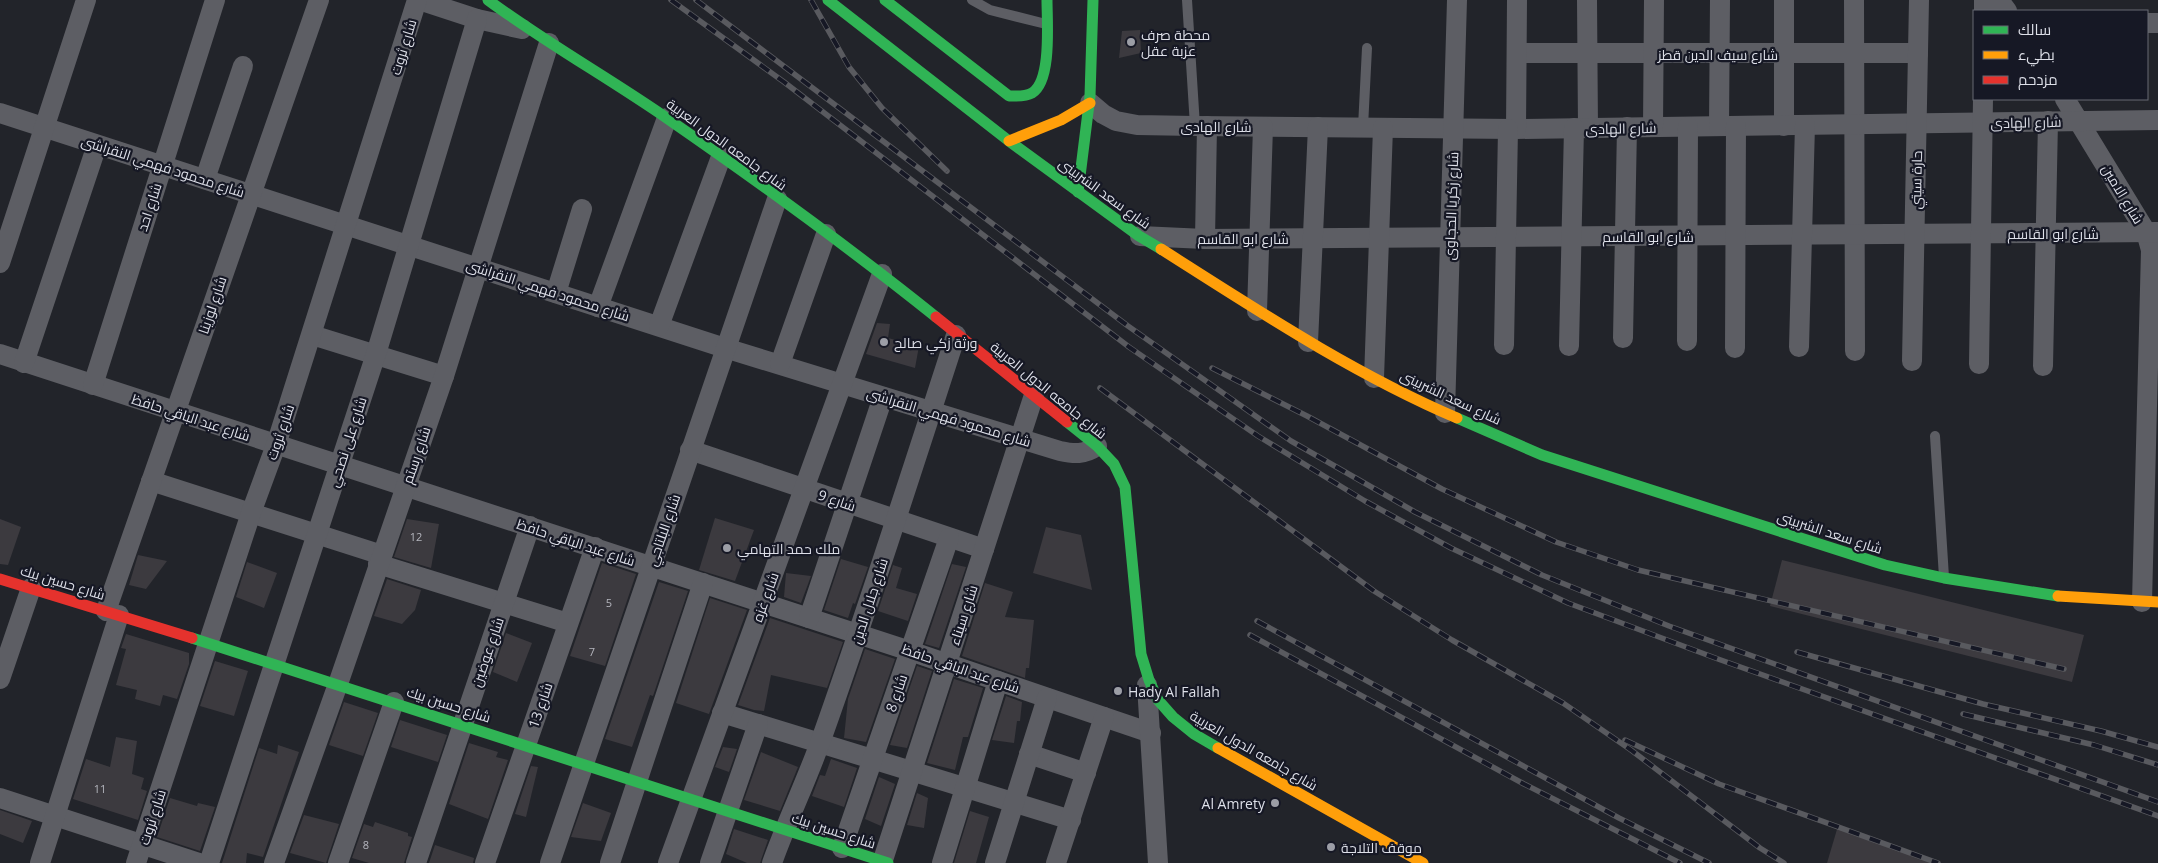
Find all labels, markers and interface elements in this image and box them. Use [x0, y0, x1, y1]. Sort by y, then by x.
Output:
legend [1973, 10, 2148, 100]
street label: شارع ثروت [386, 17, 420, 77]
text: سالك [2018, 19, 2051, 39]
place label: محطة صرف عزبة عقل [1141, 25, 1210, 60]
marker: محطة صرف عزبة عقل [1125, 36, 1137, 48]
text: بطيء [2018, 44, 2055, 67]
street label: شارع سيف الدين قطز [1657, 45, 1778, 64]
text: مزدحم [2018, 69, 2058, 90]
street label: شارع جامعه الدول العربية [663, 94, 791, 194]
street label: شارع الهادى [1990, 112, 2062, 132]
street label: شارع الهادى [1180, 117, 1252, 136]
street label: شارع الهادى [1585, 118, 1657, 138]
street label: شارع محمود فهمي النقراشى [78, 131, 247, 204]
street label: شارع زكريا الحجاوى [1440, 151, 1462, 261]
street label: حارة سيتي [1906, 151, 1929, 210]
street label: شارع سعد الشربينى [1055, 153, 1155, 233]
street label: شارع الامين [2098, 161, 2148, 227]
street label: شارع احد [132, 180, 166, 234]
street label: شارع ابو القاسم [2007, 224, 2099, 244]
street label: شارع ابو القاسم [1602, 227, 1694, 247]
street label: شارع ابو القاسم [1197, 229, 1289, 249]
street label: شارع محمود فهمي النقراشى [463, 255, 632, 328]
street label: شارع لوزينا [193, 274, 231, 336]
place label: ورثة زكي صالح [894, 333, 977, 355]
marker: ورثة زكي صالح [878, 336, 890, 348]
street label: شارع جامعه الدول العربية [987, 337, 1111, 443]
street label: شارع سعد الشربينى [1397, 365, 1505, 429]
street label: شارع محمود فهمي النقراشى [864, 383, 1033, 454]
street label: شارع عبد الباقي حافظ [128, 389, 253, 448]
street label: شارع على نصحي [323, 394, 373, 491]
street label: شارع ثروت [262, 402, 298, 462]
street label: شارع رستم [397, 424, 436, 486]
street label: شارع 9 [816, 485, 858, 515]
street label: شارع البلتاجي [642, 491, 687, 570]
street label: شارع سعد الشربينى [1775, 506, 1885, 558]
street label: شارع عبد الباقي حافظ [513, 514, 638, 573]
house number: 12 [410, 529, 422, 544]
place label: ملك حمد التهامي [737, 539, 840, 561]
marker: ملك حمد التهامي [721, 542, 733, 554]
street label: شارع جلال الدين [846, 555, 892, 647]
street label: شارع حسين بيك [18, 560, 108, 604]
street label: شارع غزه [747, 570, 783, 624]
street label: شارع سيناء [944, 582, 982, 648]
house number: 5 [606, 595, 612, 610]
street label: شارع عوضين [466, 615, 508, 689]
street label: شارع عبد الباقي حافظ [899, 639, 1022, 700]
house number: 7 [589, 644, 595, 659]
street label: شارع 8 [881, 672, 911, 714]
street label: شارع 13 [523, 680, 557, 730]
street label: شارع حسين بيك [405, 681, 493, 727]
place label: Hady Al Fallah [1128, 682, 1220, 701]
marker: Hady Al Fallah [1112, 685, 1124, 697]
street label: شارع جامعه الدول العربية [1187, 706, 1321, 794]
house number: 11 [94, 781, 106, 796]
street label: شارع ثروت [134, 787, 170, 847]
place label: Al Amrety [1202, 794, 1266, 813]
marker: Al Amrety [1269, 797, 1281, 809]
street label: شارع حسين بيك [790, 807, 878, 853]
house number: 8 [363, 837, 369, 852]
place label: موقف التلاجة [1341, 838, 1422, 857]
marker: موقف التلاجة [1325, 841, 1337, 853]

